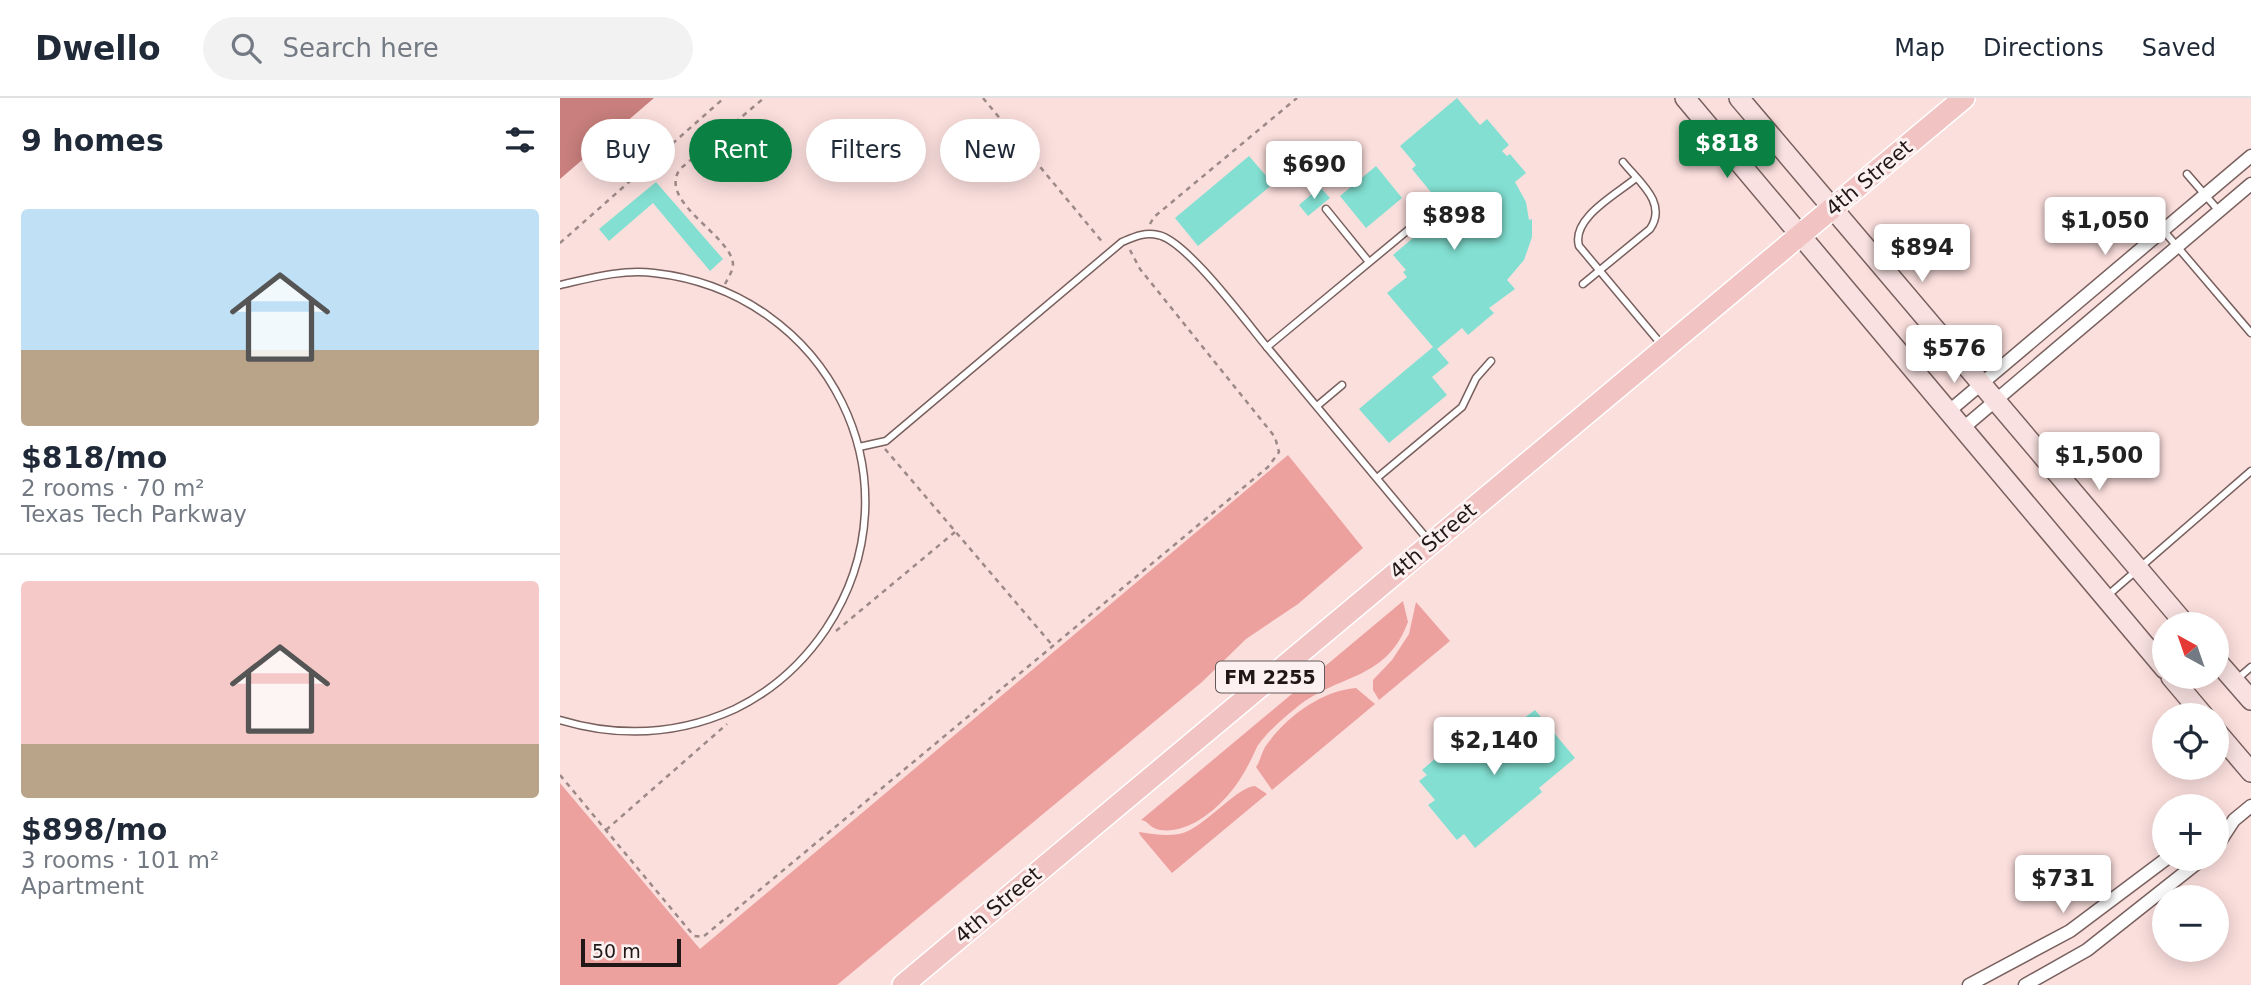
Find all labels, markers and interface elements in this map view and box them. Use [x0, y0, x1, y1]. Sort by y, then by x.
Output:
search box [203, 17, 693, 80]
text: Dwello [35, 29, 161, 68]
icon: search [227, 29, 265, 67]
text: Search here [283, 33, 439, 63]
text: Map [1894, 34, 1945, 62]
text: Directions [1983, 34, 2104, 62]
text: Saved [2142, 34, 2216, 62]
chip: Buy [581, 119, 675, 182]
chip: Rent [689, 119, 792, 182]
chip: Filters [806, 119, 926, 182]
chip: New [940, 119, 1040, 182]
pin: $818 [1686, 120, 1768, 180]
icon: filters [501, 121, 539, 159]
text: 9 homes [21, 123, 164, 158]
text: $818 [1695, 130, 1759, 156]
street label: 4th Street [1821, 135, 1917, 221]
pin: $690 [1273, 141, 1355, 201]
text: $690 [1282, 151, 1346, 177]
pin: $898 [1413, 192, 1495, 252]
pin: $1,050 [2048, 198, 2162, 257]
text: $898 [1422, 202, 1486, 228]
text: $1,050 [2061, 207, 2149, 233]
pin: $894 [1881, 225, 1963, 284]
text: $894 [1890, 234, 1954, 260]
icon: home [217, 254, 343, 380]
pin: $576 [1913, 326, 1995, 385]
text: $576 [1922, 335, 1986, 361]
pin: $1,500 [2042, 432, 2156, 492]
text: $818/mo [21, 440, 167, 475]
text: $1,500 [2055, 442, 2143, 468]
text: 2 rooms · 70 m² [21, 475, 205, 501]
street label: 4th Street [1385, 498, 1481, 584]
text: Texas Tech Parkway [21, 501, 247, 527]
north arrow [2152, 612, 2230, 690]
map controls [2152, 612, 2229, 962]
icon: home [217, 626, 343, 752]
road number: FM 2255 [1216, 662, 1324, 692]
button: locate [2152, 703, 2229, 780]
pin: $2,140 [1437, 718, 1551, 777]
text: $2,140 [1450, 727, 1538, 753]
button: + [2152, 794, 2229, 871]
text: $898/mo [21, 812, 167, 847]
text: 3 rooms · 101 m² [21, 847, 219, 873]
pin: $731 [2022, 856, 2104, 915]
street label: 4th Street [950, 862, 1046, 948]
text: $731 [2031, 865, 2095, 891]
text: Apartment [21, 873, 144, 899]
button: − [2152, 885, 2229, 962]
scale bar [581, 936, 681, 968]
text: 50 m [592, 940, 641, 962]

